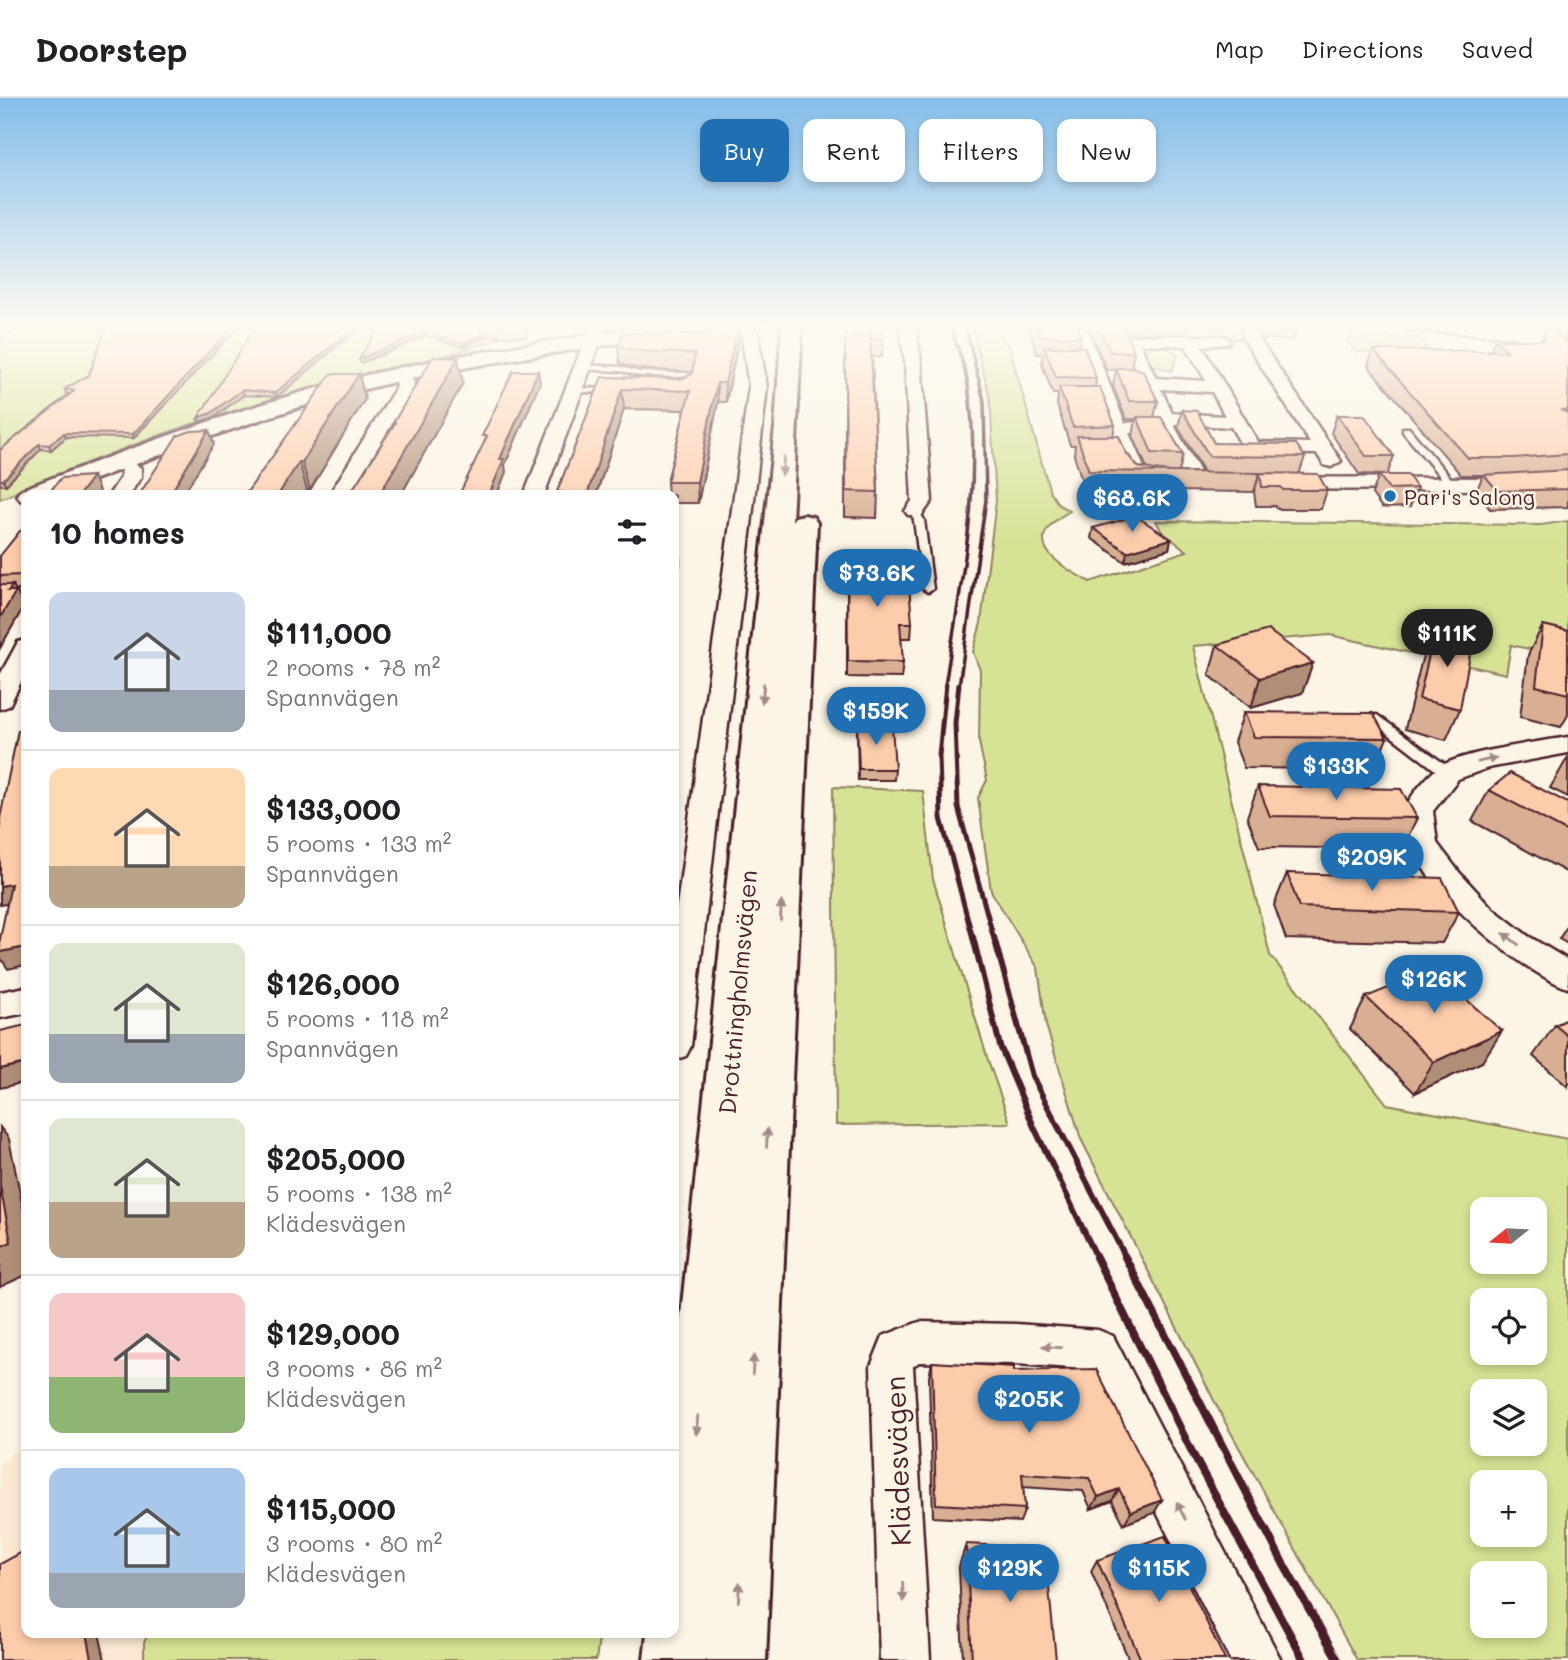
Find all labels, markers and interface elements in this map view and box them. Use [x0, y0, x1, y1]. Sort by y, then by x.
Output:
text: Doorstep [35, 27, 188, 70]
text: Map [1215, 33, 1264, 64]
text: Directions [1302, 33, 1424, 64]
text: Saved [1462, 33, 1533, 64]
chip: Buy [700, 119, 789, 182]
chip: Rent [803, 119, 905, 182]
chip: Filters [919, 119, 1043, 182]
chip: New [1057, 119, 1156, 182]
one-way arrow [777, 455, 788, 477]
pin: $68.6K [1075, 474, 1189, 534]
text: $68.6K [1093, 482, 1171, 512]
place label: Pari's Salong [1404, 483, 1535, 510]
marker: Pari's Salong [1382, 488, 1398, 504]
text: 10 homes [49, 512, 185, 552]
icon: filters [613, 513, 651, 551]
pin: $73.6K [820, 550, 934, 609]
text: $73.6K [839, 557, 915, 587]
pin: $111K [1398, 610, 1496, 669]
text: $111,000 [266, 612, 392, 652]
text: $111K [1417, 617, 1477, 647]
icon: home [105, 620, 189, 704]
text: 2 rooms · 78 m² [266, 652, 440, 682]
text: Spannvägen [266, 682, 399, 712]
one-way arrow [758, 682, 769, 704]
pin: $159K [827, 688, 925, 747]
text: $159K [843, 695, 909, 725]
pin: $133K [1287, 742, 1385, 802]
text: $133K [1302, 750, 1370, 780]
one-way arrow [1476, 754, 1498, 765]
text: $133,000 [266, 788, 401, 828]
icon: home [105, 796, 189, 880]
text: 5 rooms · 133 m² [266, 828, 451, 858]
pin: $209K [1323, 834, 1421, 893]
text: $209K [1337, 841, 1407, 871]
text: Spannvägen [266, 858, 399, 888]
street label: Drottningholmsvägen [711, 869, 763, 1115]
one-way arrow [775, 899, 786, 921]
one-way arrow [1502, 933, 1520, 947]
pin: $126K [1385, 956, 1483, 1015]
text: $126,000 [266, 963, 400, 1003]
text: $126K [1401, 963, 1467, 993]
icon: home [105, 971, 189, 1055]
text: 5 rooms · 118 m² [266, 1003, 449, 1033]
text: Spannvägen [266, 1033, 399, 1063]
one-way arrow [762, 1127, 773, 1149]
text: $205,000 [266, 1138, 405, 1178]
icon: home [105, 1146, 189, 1230]
text: 5 rooms · 138 m² [266, 1178, 452, 1208]
north arrow [1470, 1197, 1547, 1274]
map controls [1470, 1197, 1547, 1638]
text: Klädesvägen [266, 1208, 406, 1238]
button: locate [1470, 1288, 1547, 1365]
text: $129,000 [266, 1313, 400, 1353]
icon: home [105, 1321, 189, 1405]
one-way arrow [1040, 1341, 1062, 1352]
text: 3 rooms · 86 m² [266, 1353, 442, 1383]
one-way arrow [748, 1354, 759, 1376]
street label: Klädesvägen [876, 1375, 918, 1547]
pin: $205K [980, 1376, 1078, 1435]
button: layers [1470, 1379, 1547, 1456]
text: Klädesvägen [266, 1383, 406, 1413]
text: $205K [994, 1383, 1064, 1413]
one-way arrow [692, 1414, 703, 1436]
button: + [1470, 1470, 1547, 1547]
text: $115,000 [266, 1488, 396, 1528]
icon: home [105, 1496, 189, 1580]
one-way arrow [1176, 1501, 1187, 1521]
text: 3 rooms · 80 m² [266, 1528, 442, 1558]
pin: $129K [961, 1544, 1059, 1604]
pin: $115K [1110, 1544, 1208, 1604]
text: $129K [977, 1552, 1043, 1582]
text: $115K [1127, 1552, 1191, 1582]
text: Klädesvägen [266, 1558, 406, 1588]
button: − [1470, 1561, 1547, 1638]
one-way arrow [733, 1581, 744, 1603]
one-way arrow [897, 1581, 908, 1603]

